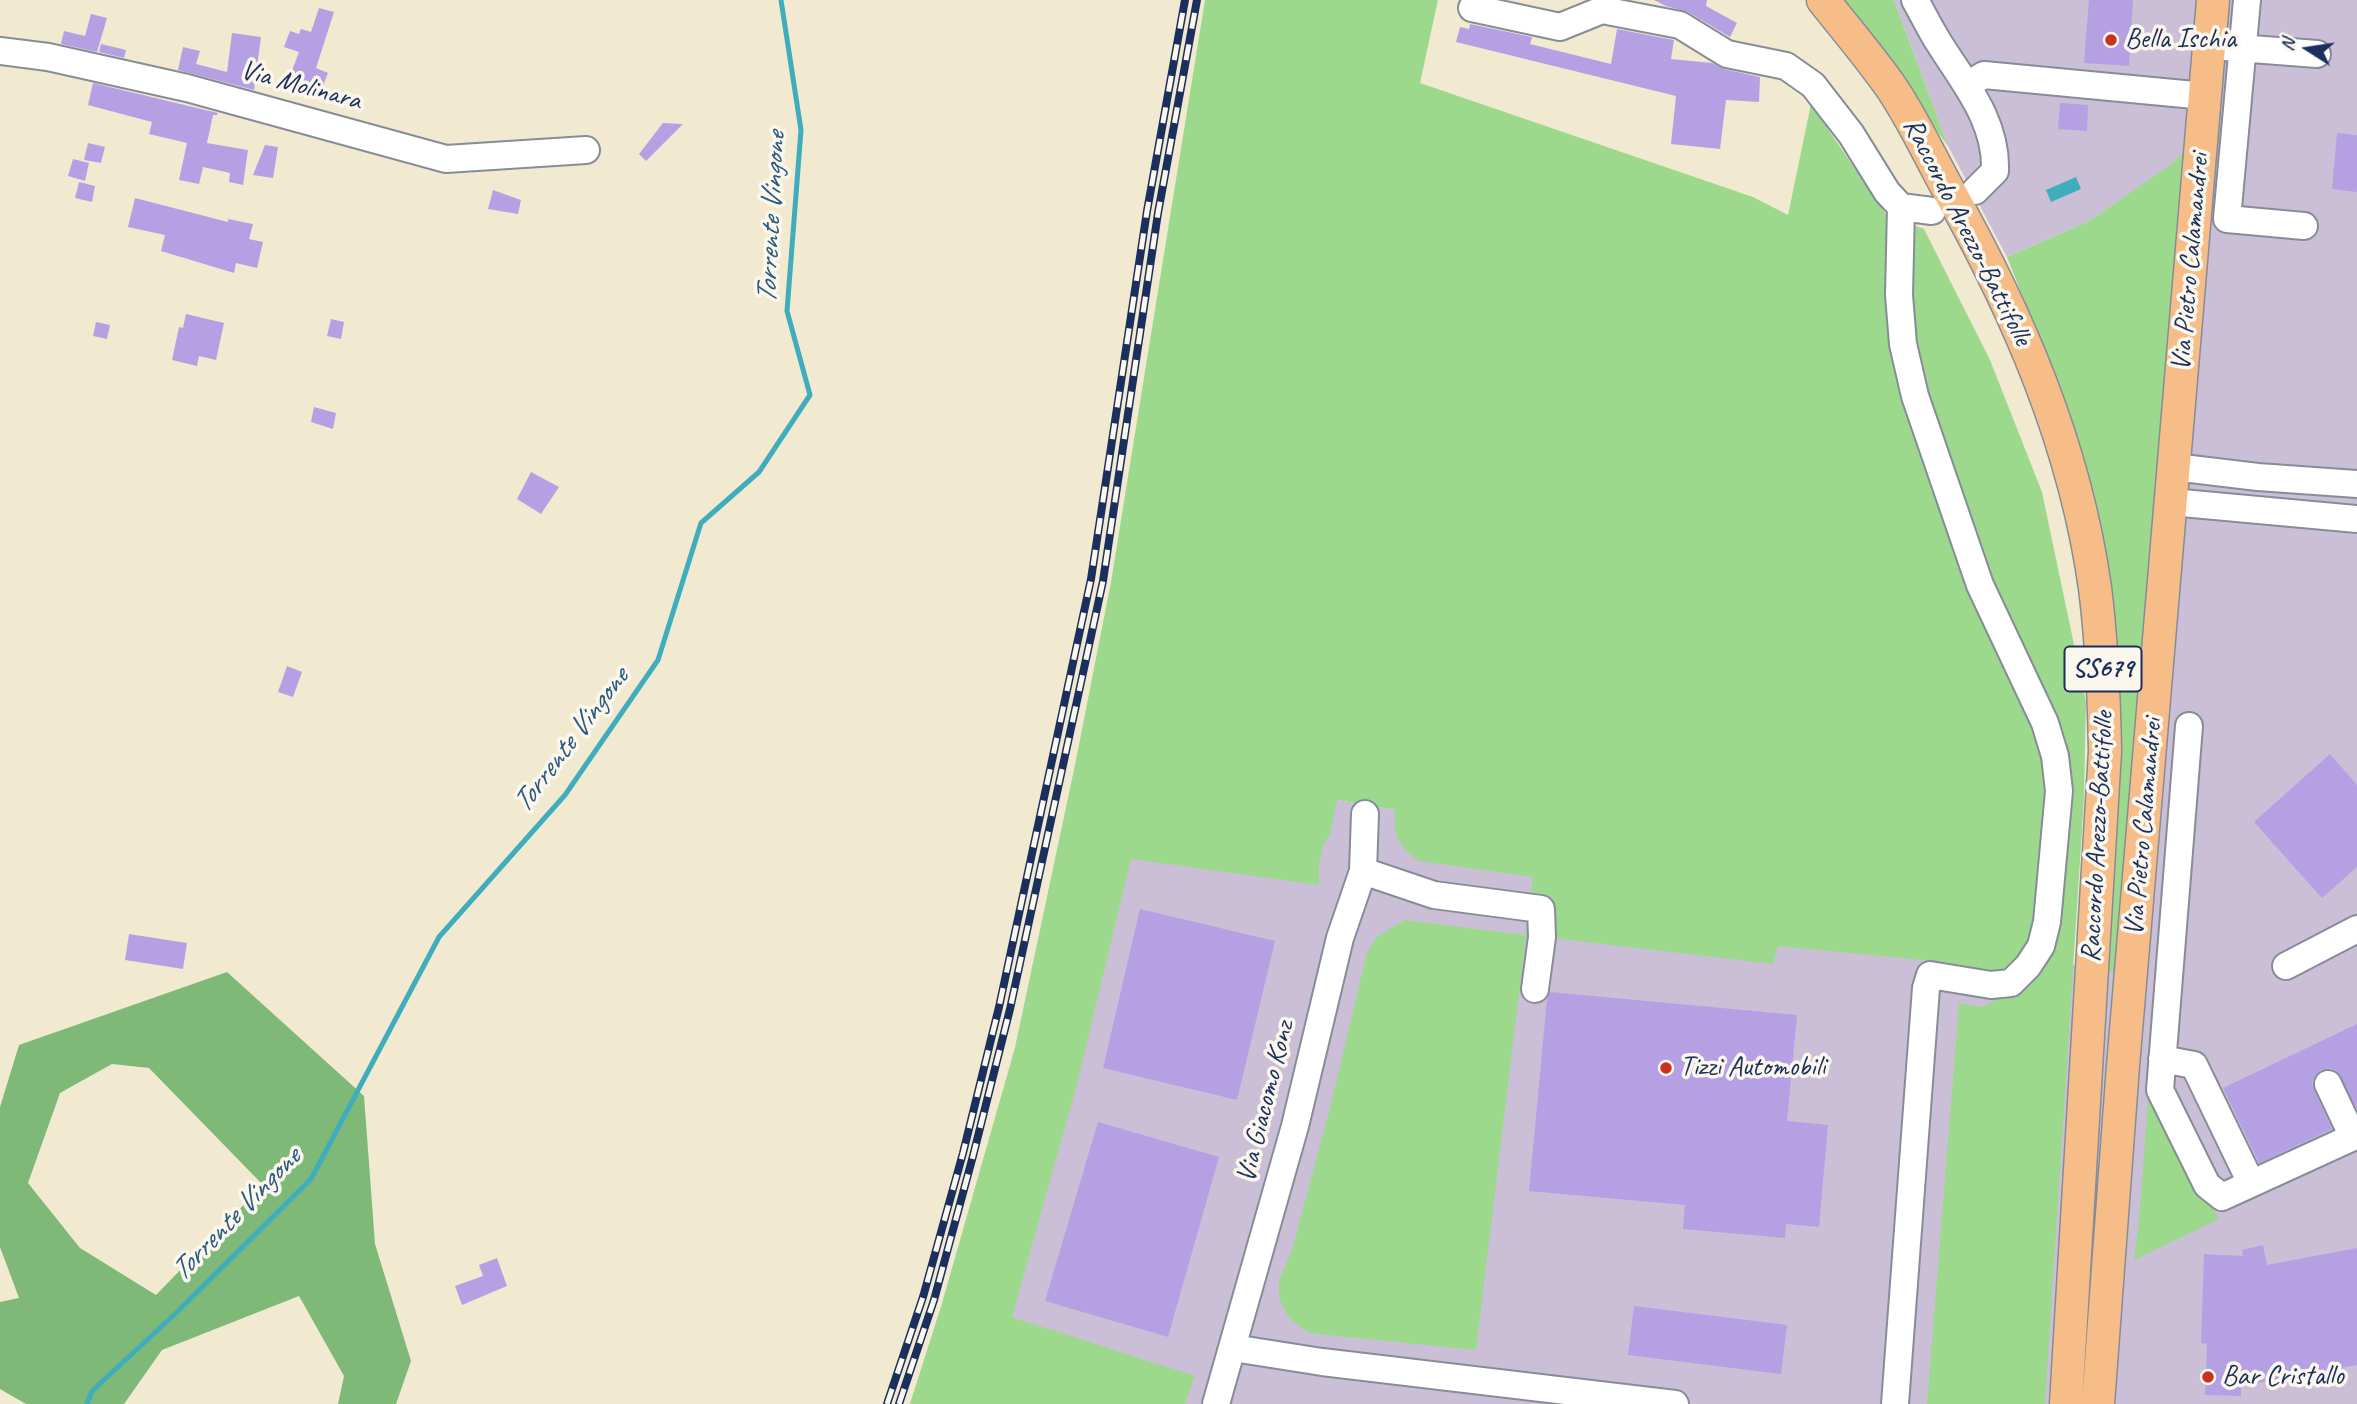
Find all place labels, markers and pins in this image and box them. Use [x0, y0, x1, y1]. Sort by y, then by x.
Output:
place label: Bella Ischia [2125, 23, 2236, 57]
marker: Bella Ischia [2103, 32, 2119, 48]
place label: Tizzi Automobili [1680, 1051, 1825, 1085]
marker: Tizzi Automobili [1658, 1060, 1674, 1076]
place label: Bar Cristallo [2222, 1360, 2344, 1394]
marker: Bar Cristallo [2200, 1369, 2216, 1385]

